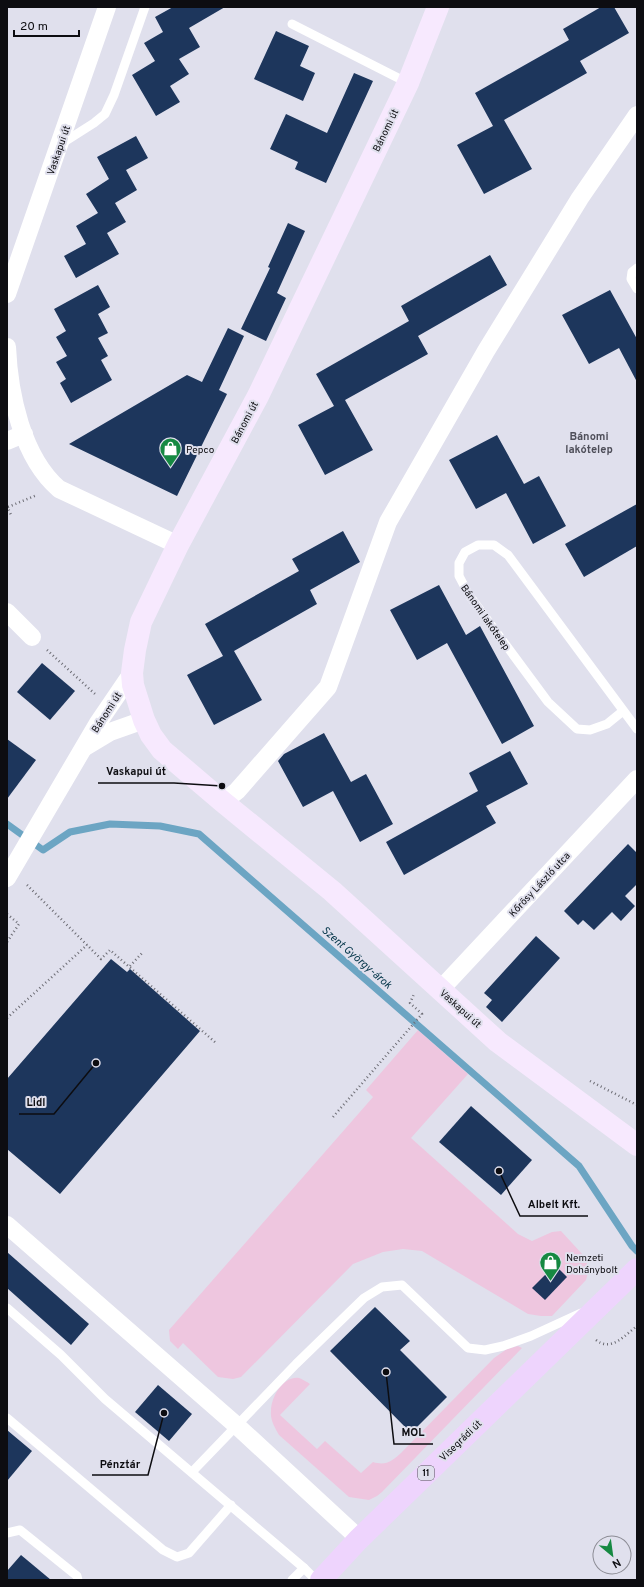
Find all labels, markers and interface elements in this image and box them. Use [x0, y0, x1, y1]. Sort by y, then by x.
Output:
scale bar [14, 12, 79, 38]
text: 20 m [20, 19, 48, 35]
street label: Bánomi út [370, 107, 402, 154]
street label: Vaskapui út [45, 124, 74, 177]
street label: Bánomi út [229, 399, 262, 446]
district label: Bánomi lakótelep [565, 430, 613, 457]
shop icon: Pepco [158, 436, 184, 469]
place label: Pepco [186, 444, 215, 457]
street label: Bánomi lakótelep [457, 582, 513, 654]
street label: Bánomi út [89, 690, 125, 736]
callout: Vaskapui út [98, 760, 174, 783]
text: Vaskapui út [106, 765, 166, 779]
street label: Kőrösy László utca [507, 850, 574, 920]
water label: Szent György-árok [318, 923, 395, 992]
street label: Vaskapui út [436, 987, 484, 1031]
callout: Lidl [19, 1091, 54, 1114]
text: Lidl [27, 1096, 45, 1110]
callout: Albelt Kft. [520, 1193, 588, 1216]
text: Albelt Kft. [528, 1198, 581, 1212]
shop icon: Nemzeti Dohánybolt [537, 1250, 563, 1283]
place label: Nemzeti Dohánybolt [566, 1252, 618, 1277]
street label: Visegrádi út [437, 1418, 485, 1465]
callout: MOL [394, 1421, 433, 1444]
text: MOL [402, 1426, 425, 1440]
callout: Pénztár [92, 1452, 148, 1475]
text: Pénztár [100, 1458, 141, 1472]
road number: 11 [418, 1466, 434, 1480]
north arrow [592, 1535, 632, 1575]
text: N [610, 1555, 623, 1571]

